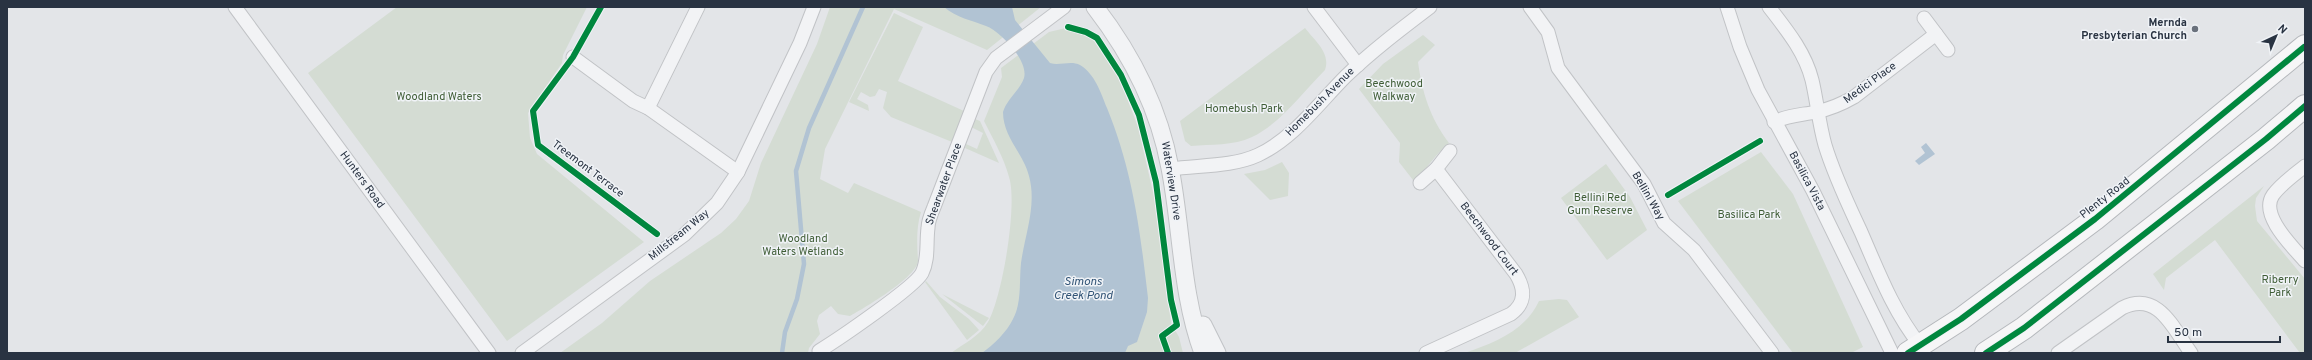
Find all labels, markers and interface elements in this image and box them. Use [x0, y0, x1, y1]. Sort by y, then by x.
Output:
place label: Mernda Presbyterian Church [2081, 16, 2187, 43]
north arrow [2256, 16, 2296, 56]
text: N [2275, 22, 2290, 37]
marker: Mernda Presbyterian Church [2190, 24, 2200, 34]
street label: Medici Place [1841, 59, 1899, 107]
street label: Homebush Avenue [1283, 65, 1357, 139]
park label: Beechwood Walkway [1365, 77, 1423, 104]
park label: Woodland Waters [396, 90, 482, 104]
park label: Homebush Park [1205, 102, 1283, 116]
street label: Treemont Terrace [549, 137, 627, 201]
street label: Waterview Drive [1158, 140, 1184, 222]
street label: Shearwater Place [923, 141, 965, 227]
street label: Hunters Road [337, 149, 387, 211]
street label: Basilica Vista [1786, 149, 1829, 213]
street label: Bellini Way [1629, 169, 1668, 223]
street label: Plenty Road [2077, 174, 2133, 222]
park label: Bellini Red Gum Reserve [1567, 191, 1633, 218]
street label: Beechwood Court [1457, 199, 1521, 279]
street label: Millstream Way [646, 206, 712, 264]
park label: Basilica Park [1717, 208, 1781, 222]
park label: Woodland Waters Wetlands [762, 232, 844, 259]
park label: Riberry Park [2262, 273, 2299, 300]
water label: Simons Creek Pond [1053, 274, 1114, 304]
scale bar [2168, 318, 2280, 344]
text: 50 m [2174, 325, 2202, 341]

